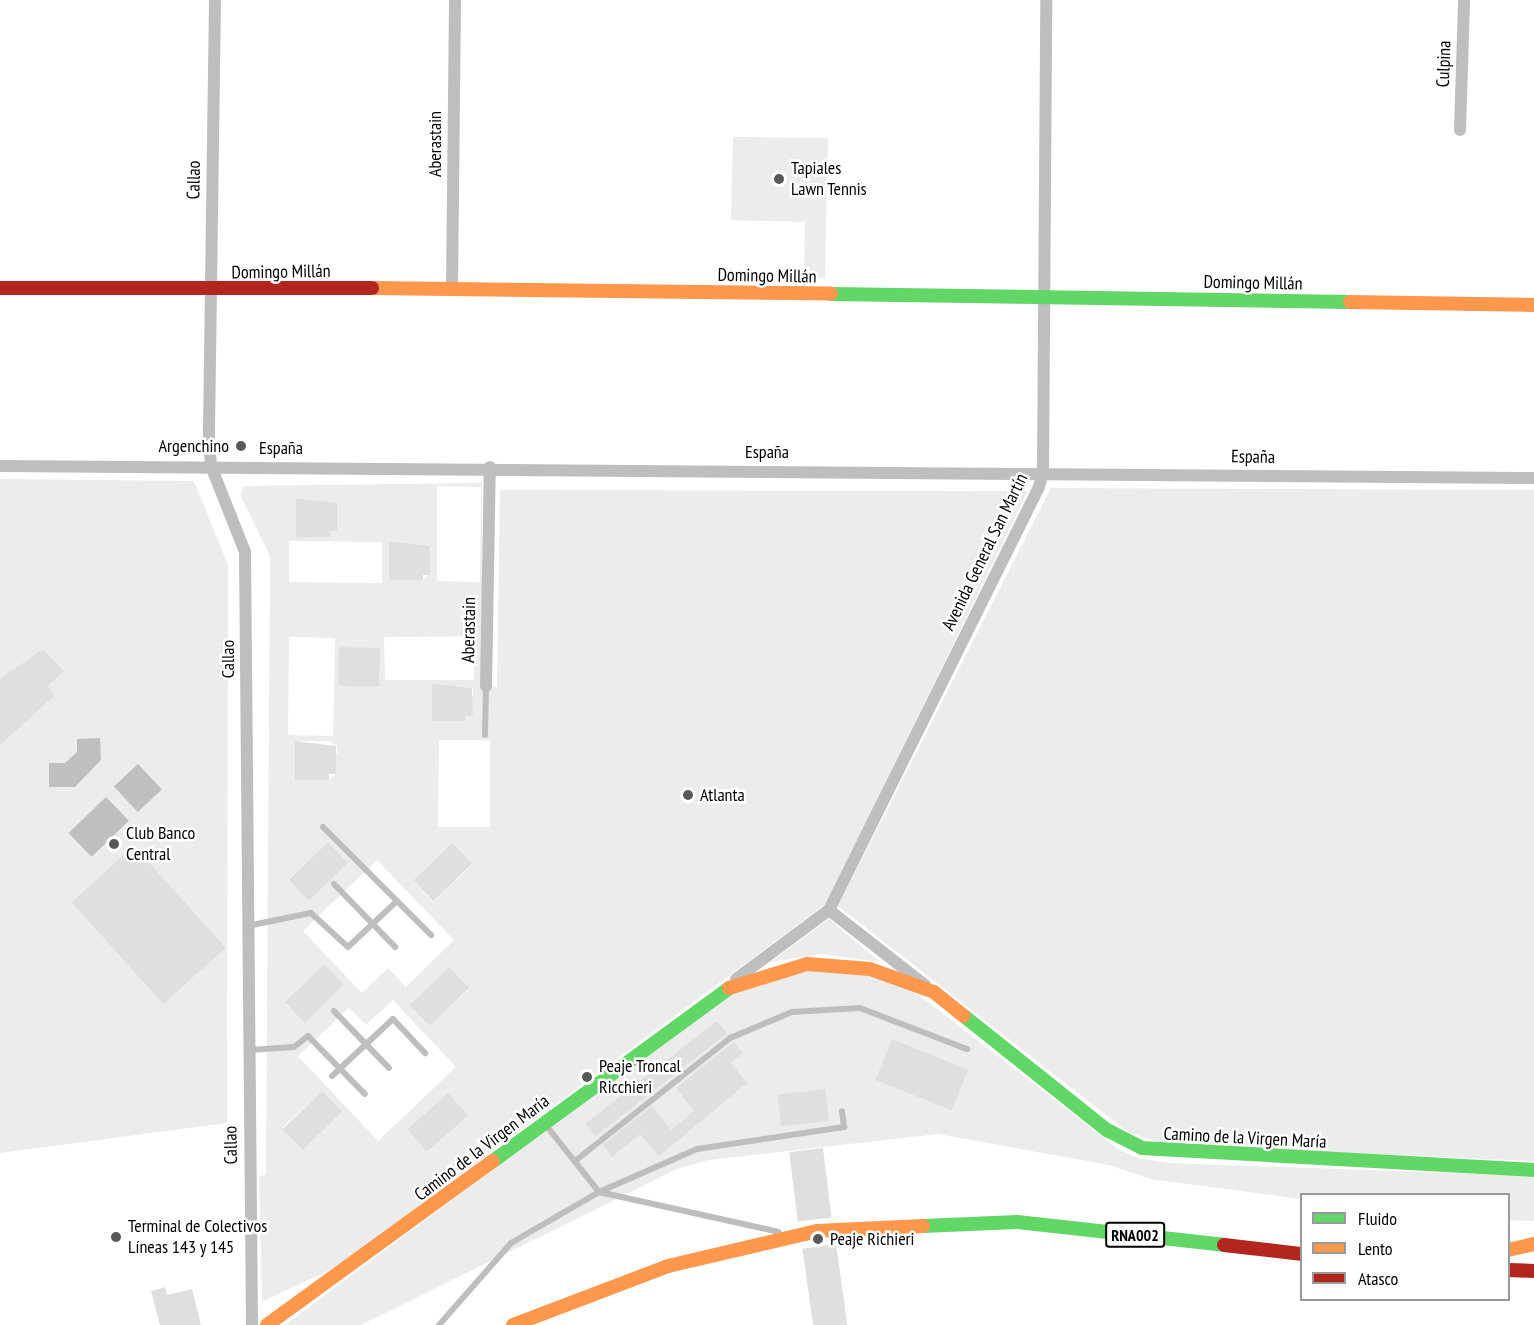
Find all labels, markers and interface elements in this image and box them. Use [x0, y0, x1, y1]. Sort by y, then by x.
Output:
street label: Culpina [1432, 40, 1456, 88]
street label: Aberastain [424, 111, 446, 177]
place label: Tapiales Lawn Tennis [791, 158, 867, 201]
street label: Callao [183, 161, 205, 199]
marker: Tapiales Lawn Tennis [772, 172, 786, 186]
street label: Domingo Millán [231, 260, 331, 284]
street label: Domingo Millán [717, 264, 817, 288]
street label: Domingo Millán [1203, 271, 1303, 295]
place label: Argenchino [159, 435, 229, 457]
street label: España [259, 437, 303, 459]
marker: Argenchino [234, 439, 248, 453]
street label: España [745, 441, 789, 463]
street label: España [1231, 446, 1275, 468]
street label: Avenida General San Martín [938, 470, 1032, 634]
street label: Aberastain [458, 597, 480, 663]
street label: Callao [217, 640, 239, 678]
place label: Atlanta [700, 784, 745, 806]
marker: Atlanta [681, 788, 695, 802]
place label: Club Banco Central [126, 823, 195, 866]
marker: Club Banco Central [107, 837, 121, 851]
place label: Peaje Troncal Ricchieri [599, 1056, 681, 1098]
marker: Peaje Troncal Ricchieri [580, 1070, 594, 1084]
street label: Camino de la Virgen María [410, 1090, 554, 1206]
street label: Camino de la Virgen María [1163, 1123, 1327, 1153]
street label: Callao [220, 1126, 242, 1164]
legend [1300, 1193, 1510, 1301]
text: Fluido [1358, 1207, 1397, 1230]
place label: Terminal de Colectivos Líneas 143 y 145 [128, 1216, 267, 1258]
road number: RNA002 [1105, 1222, 1165, 1248]
place label: Peaje Richieri [830, 1228, 914, 1250]
marker: Terminal de Colectivos Líneas 143 y 145 [109, 1230, 123, 1244]
marker: Peaje Richieri [811, 1232, 825, 1246]
text: Lento [1358, 1237, 1393, 1260]
text: Atasco [1358, 1267, 1398, 1290]

